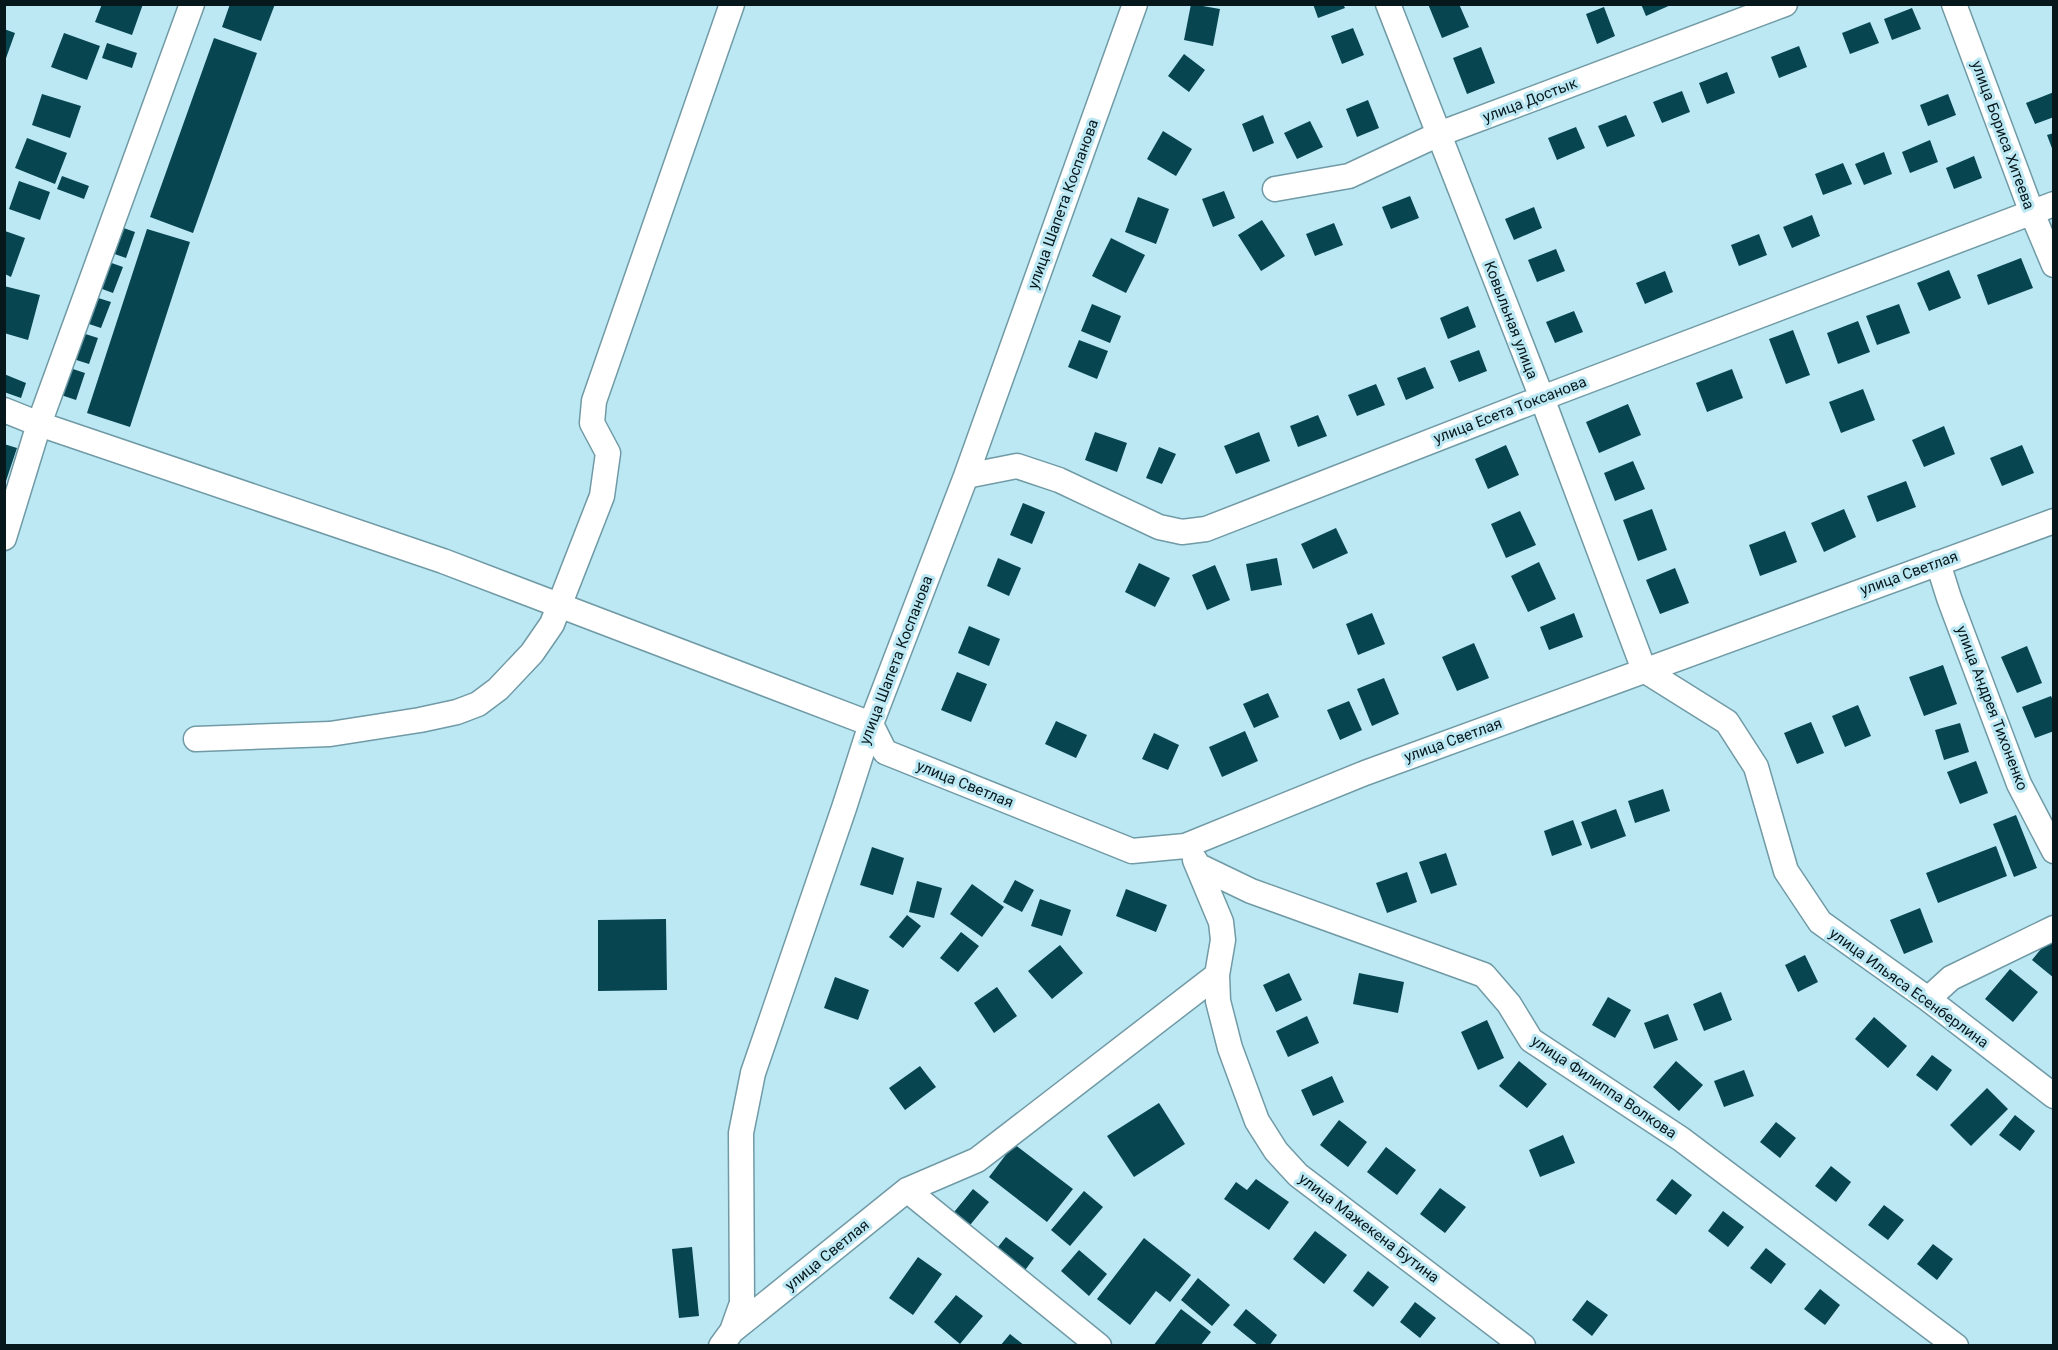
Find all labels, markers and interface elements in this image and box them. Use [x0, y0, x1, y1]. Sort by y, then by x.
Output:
street label: улица Бориса Хитеева [1968, 58, 2038, 212]
street label: улица Достык [1480, 74, 1580, 126]
street label: улица Шапета Коспанова [1024, 117, 1102, 291]
street label: Ковыльная улица [1480, 258, 1542, 382]
street label: улица Есета Токсанова [1431, 372, 1589, 448]
street label: улица Светлая [1858, 547, 1960, 599]
street label: улица Шапета Коспанова [855, 573, 937, 747]
street label: улица Андрея Тихоненко [1952, 623, 2032, 793]
street label: улица Светлая [1402, 714, 1504, 766]
street label: улица Светлая [914, 756, 1016, 812]
street label: улица Ильяса Есенберлина [1826, 924, 1992, 1052]
street label: улица Филиппа Волкова [1528, 1032, 1680, 1142]
street label: улица Мажекена Бутина [1295, 1169, 1443, 1287]
street label: улица Светлая [781, 1216, 873, 1294]

